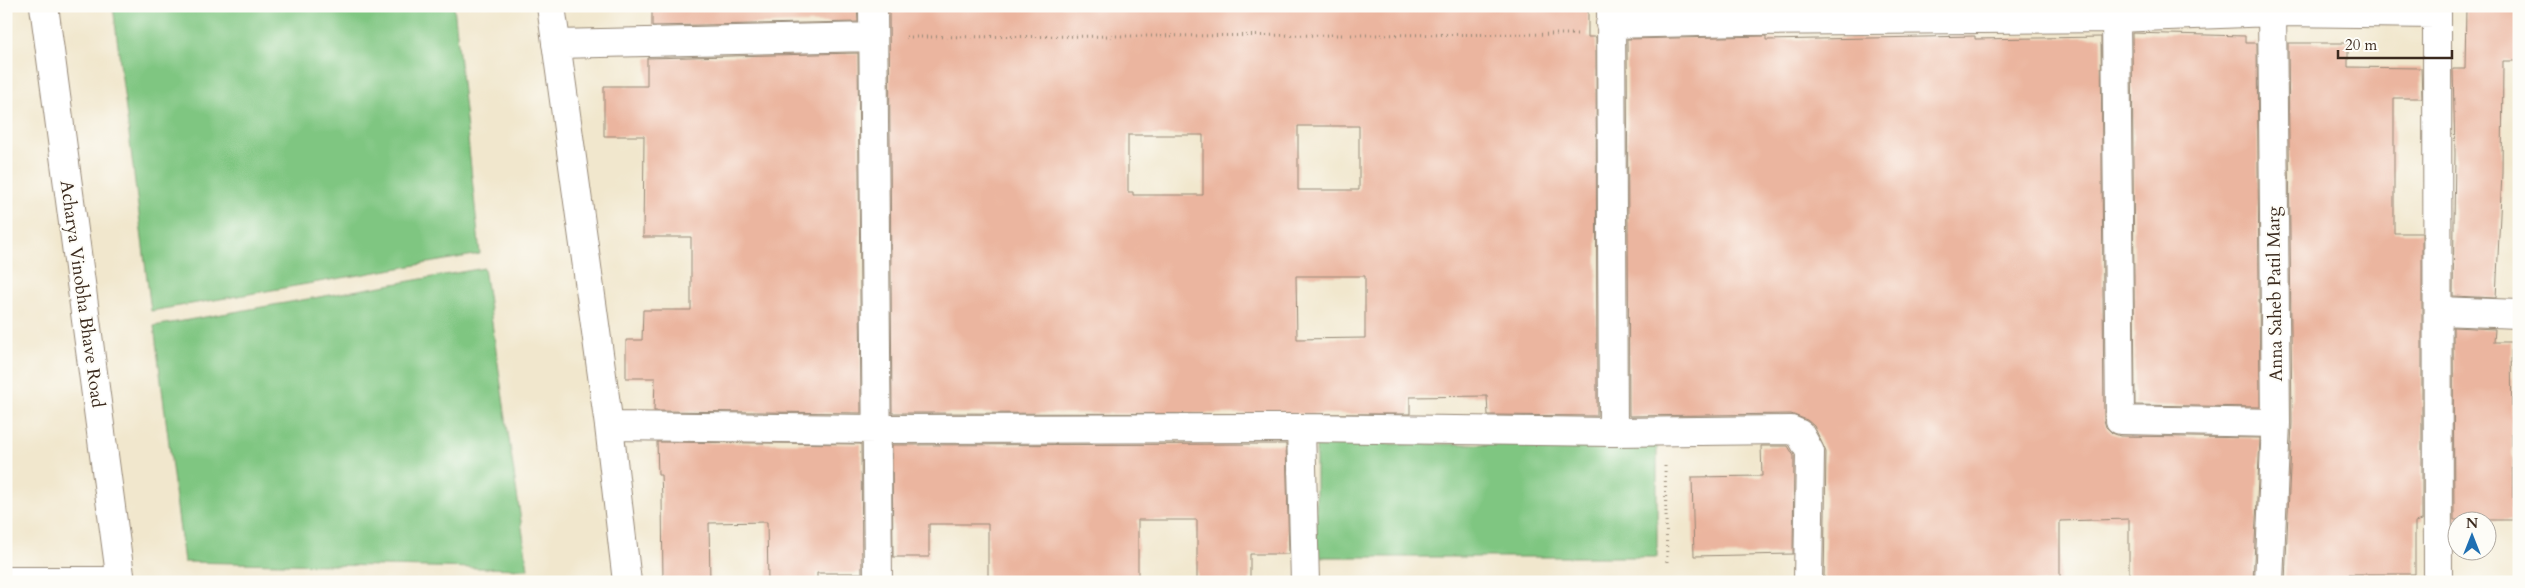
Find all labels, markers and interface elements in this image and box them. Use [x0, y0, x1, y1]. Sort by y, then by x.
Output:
scale bar [2338, 28, 2451, 60]
text: 20 m [2345, 35, 2377, 55]
street label: Acharya Vinobha Bhave Road [54, 179, 110, 410]
street label: Anna Saheb Patil Marg [2261, 205, 2289, 382]
north arrow [2448, 510, 2498, 560]
text: N [2466, 514, 2478, 533]

